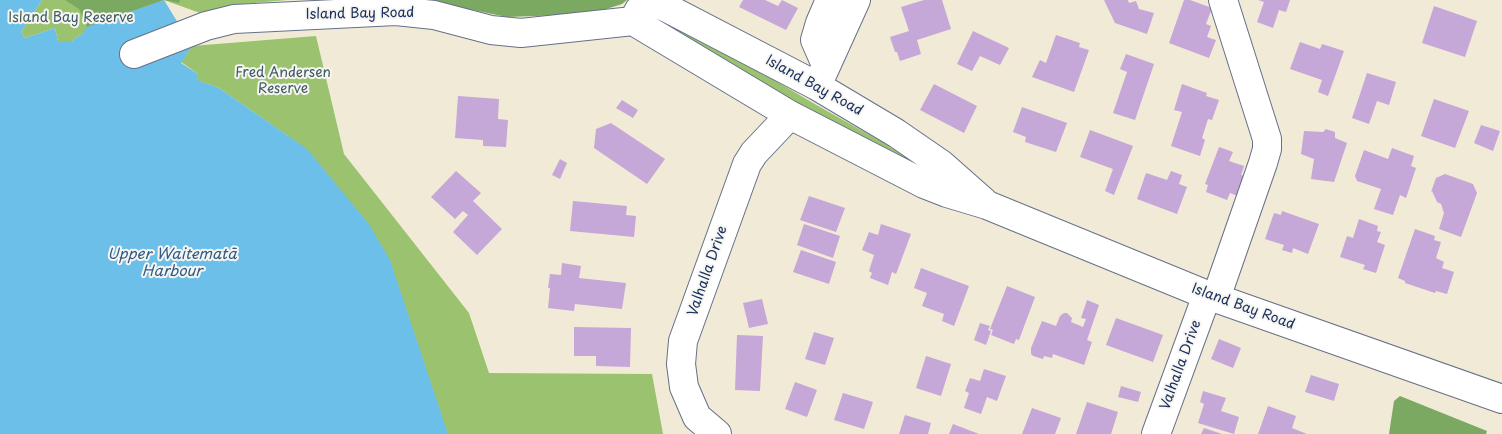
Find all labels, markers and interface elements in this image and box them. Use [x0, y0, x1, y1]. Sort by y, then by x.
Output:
street label: Island Bay Road [306, 5, 414, 23]
park label: Island Bay Reserve [8, 10, 134, 26]
street label: Island Bay Road [762, 52, 866, 120]
park label: Fred Andersen Reserve [235, 65, 331, 98]
street label: Valhalla Drive [685, 224, 731, 318]
water label: Upper Waitematā Harbour [107, 246, 237, 281]
street label: Island Bay Road [1189, 281, 1297, 333]
street label: Valhalla Drive [1157, 318, 1205, 412]

